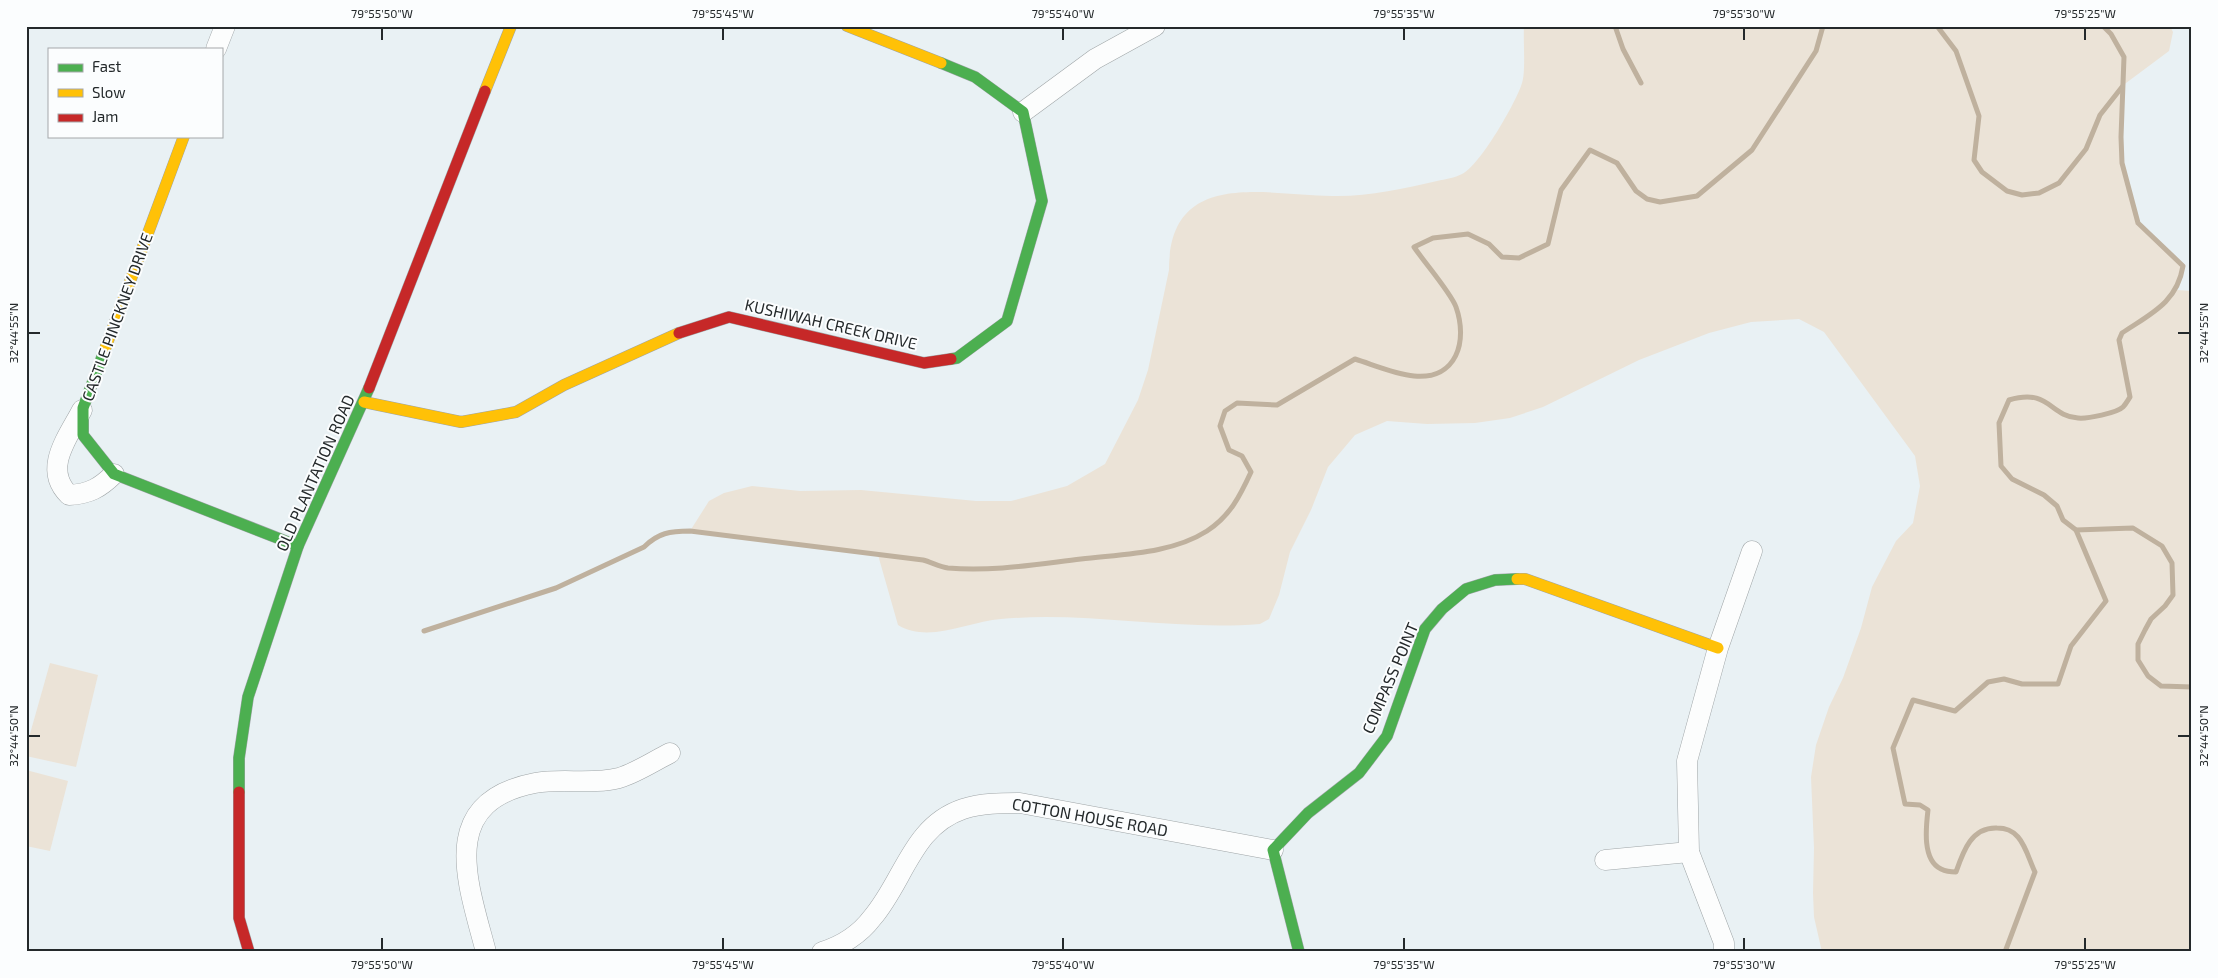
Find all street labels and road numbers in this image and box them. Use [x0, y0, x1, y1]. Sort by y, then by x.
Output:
street label: CASTLE PINCKNEY DRIVE [77, 230, 156, 403]
street label: KUSHIWAH CREEK DRIVE [743, 294, 919, 353]
street label: OLD PLANTATION ROAD [271, 392, 358, 554]
street label: COMPASS POINT [1358, 619, 1422, 736]
street label: COTTON HOUSE ROAD [1011, 793, 1170, 840]

